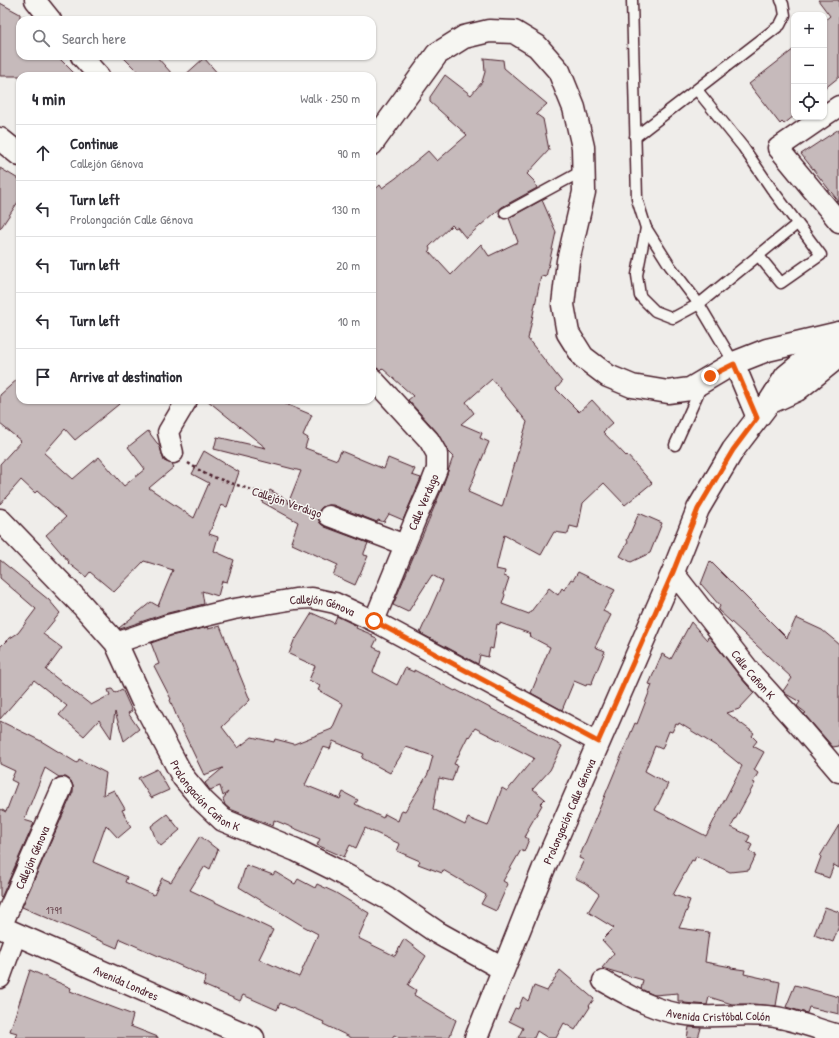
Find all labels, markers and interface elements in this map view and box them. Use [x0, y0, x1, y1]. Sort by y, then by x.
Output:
map controls [791, 12, 827, 120]
button: + [791, 12, 827, 48]
search box [16, 16, 376, 60]
icon: search [30, 27, 52, 49]
text: Search here [62, 28, 126, 49]
button: − [791, 48, 827, 84]
button: locate [791, 84, 827, 120]
text: 4 min [32, 87, 65, 110]
text: Walk · 250 m [300, 89, 360, 107]
text: Continue [70, 133, 118, 154]
icon: ahead [32, 142, 54, 164]
text: 90 m [338, 144, 360, 162]
text: Callejón Génova [70, 154, 143, 172]
text: Turn left [70, 189, 120, 210]
icon: left [32, 198, 54, 220]
text: 130 m [332, 200, 360, 218]
text: Prolongación Calle Génova [70, 210, 193, 228]
icon: left [32, 254, 54, 276]
text: Turn left [70, 254, 120, 275]
text: 20 m [336, 256, 360, 274]
icon: left [32, 310, 54, 332]
text: Turn left [70, 310, 120, 331]
text: 10 m [338, 312, 360, 330]
icon: arrive [32, 366, 54, 388]
text: Arrive at destination [70, 366, 182, 387]
route end [701, 367, 719, 385]
street label: Calle Verdugo [403, 471, 443, 533]
street label: Callejón Verdugo [250, 482, 324, 522]
street label: Callejón Génova [288, 589, 358, 620]
route start [365, 612, 383, 630]
street label: Calle Cañon K [728, 646, 780, 703]
street label: Prolongación Calle Génova [538, 756, 599, 867]
street label: Prolongación Cañon K [167, 757, 243, 835]
street label: Callejón Génova [10, 823, 53, 892]
house number: 1791 [46, 904, 62, 917]
street label: Avenida Londres [91, 961, 162, 1004]
street label: Avenida Cristóbal Colón [665, 1003, 771, 1025]

